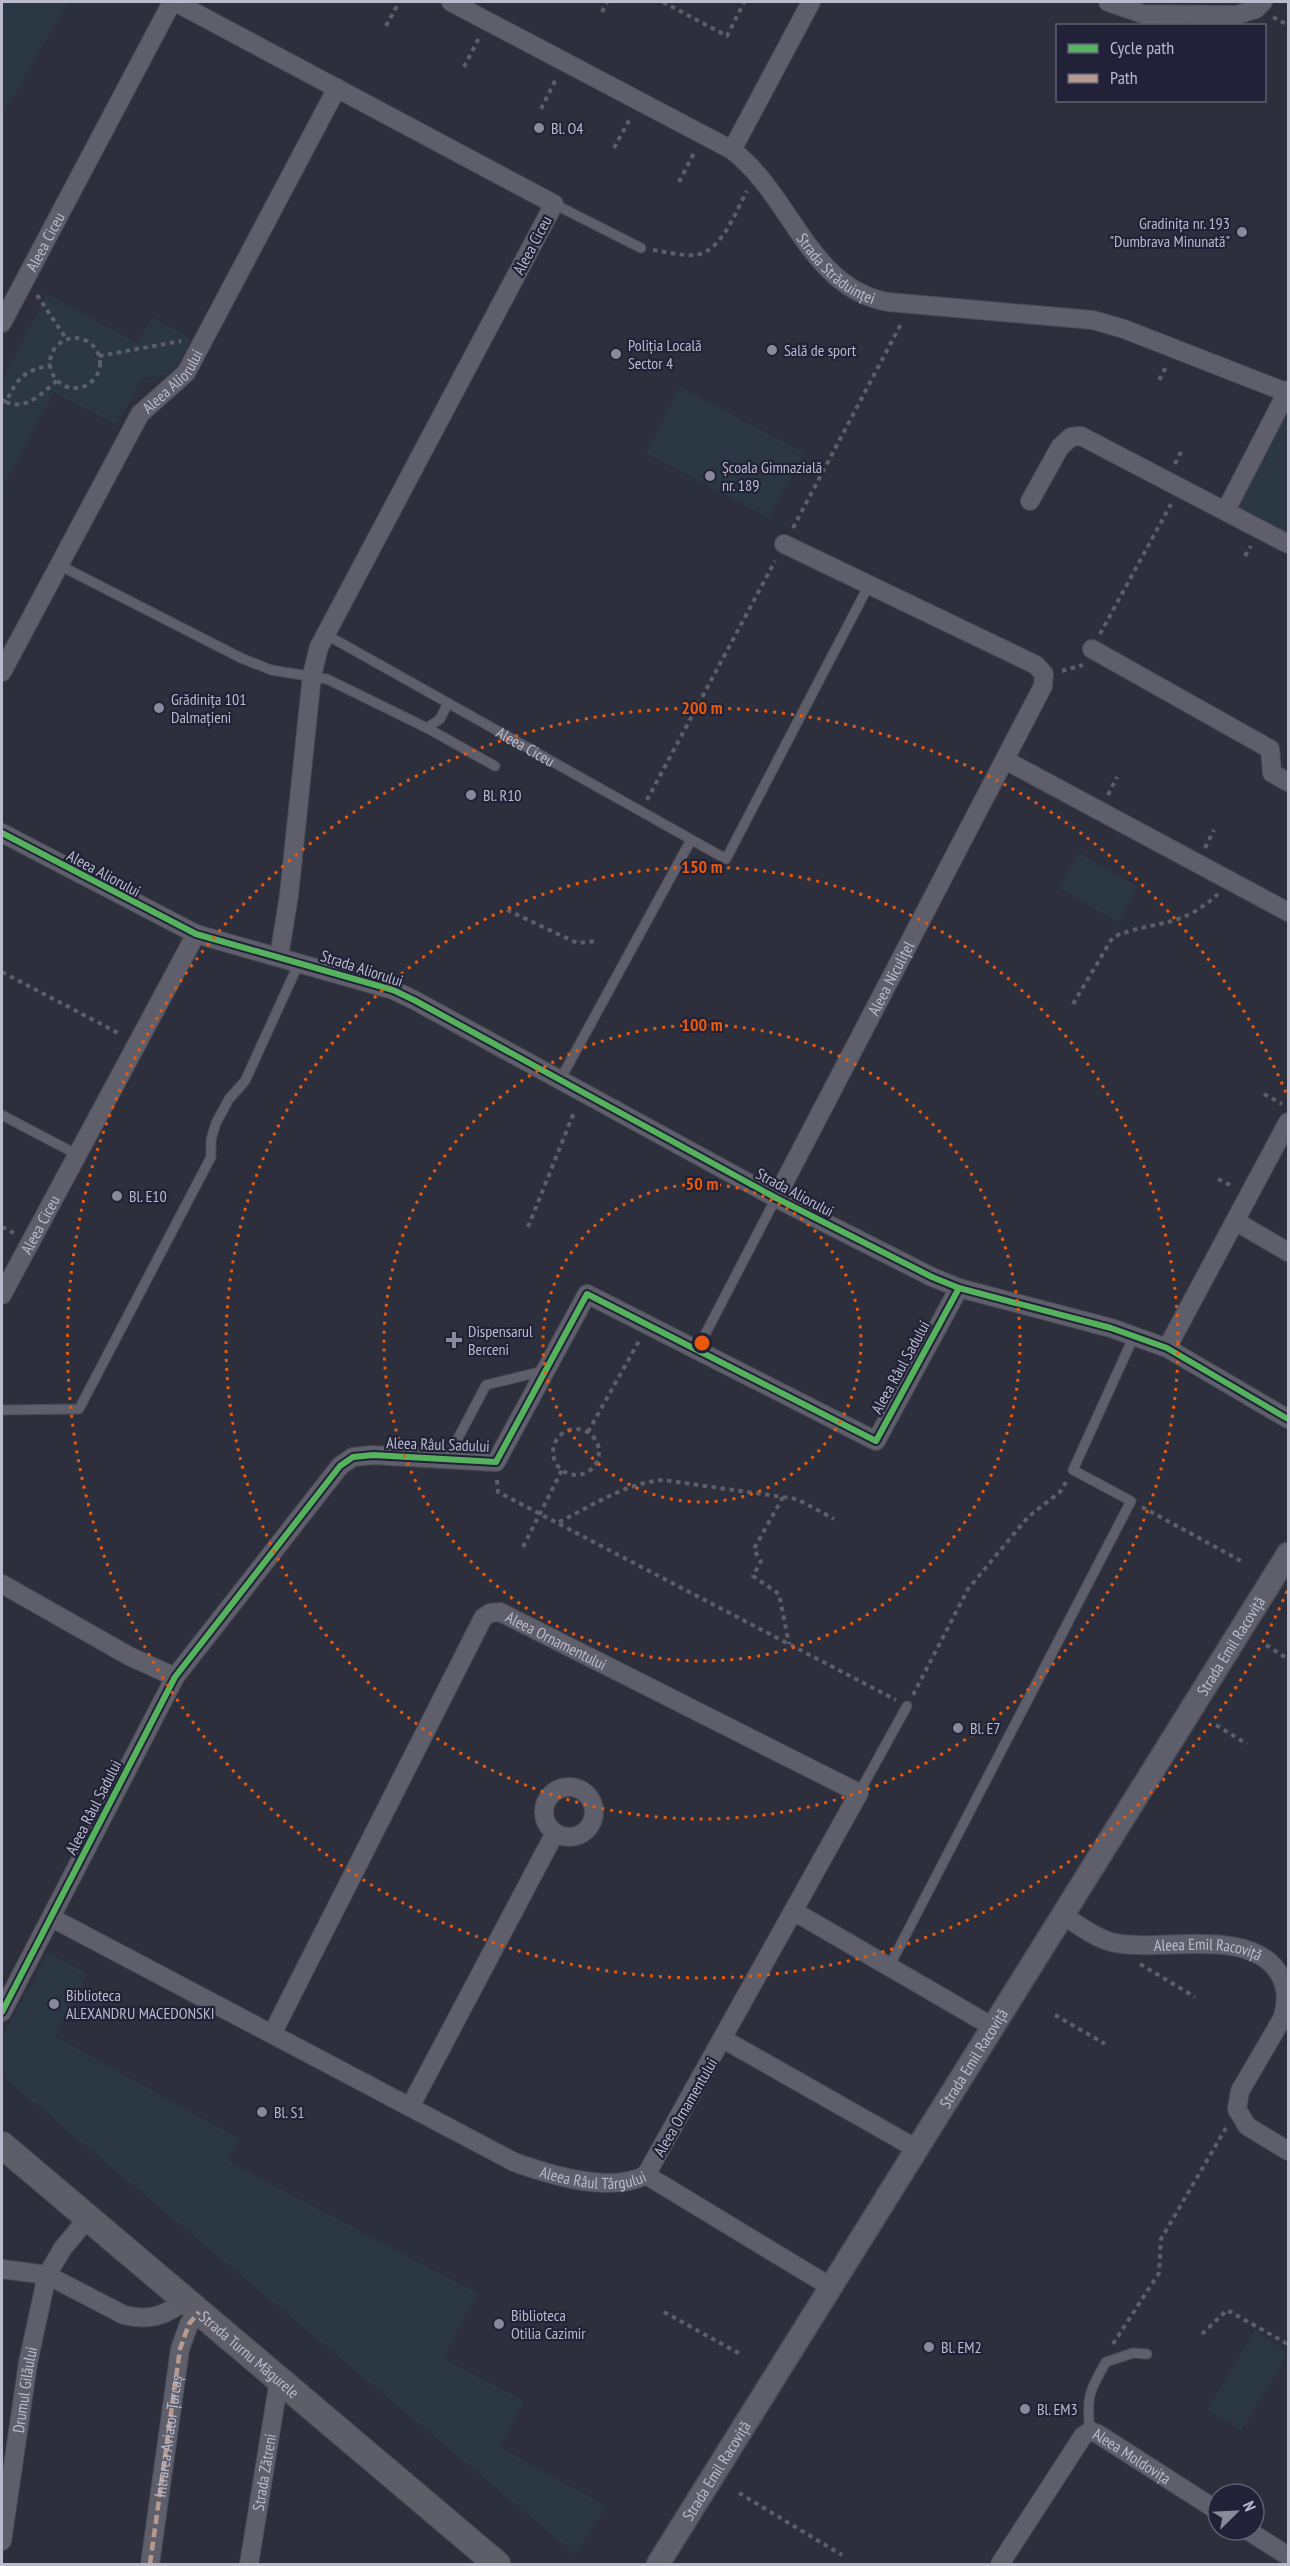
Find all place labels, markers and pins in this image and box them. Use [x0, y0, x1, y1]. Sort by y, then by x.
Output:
place label: Bl. O4 [551, 118, 583, 138]
marker: Bl. O4 [532, 121, 546, 135]
place label: Gradinița nr. 193 "Dumbrava Minunată" [1110, 213, 1230, 251]
marker: Gradinița nr. 193 "Dumbrava Minunată" [1235, 225, 1249, 239]
place label: Poliția Locală Sector 4 [628, 335, 702, 373]
place label: Sală de sport [784, 340, 857, 360]
marker: Sală de sport [765, 343, 779, 357]
marker: Poliția Locală Sector 4 [609, 347, 623, 361]
place label: Școala Gimnazială nr. 189 [722, 457, 822, 495]
marker: Școala Gimnazială nr. 189 [703, 469, 717, 483]
place label: Grădinița 101 Dalmațieni [171, 689, 246, 727]
marker: Grădinița 101 Dalmațieni [152, 701, 166, 715]
place label: Bl. R10 [483, 785, 522, 805]
marker: Bl. R10 [464, 788, 478, 802]
place label: Bl. E10 [129, 1186, 167, 1206]
marker: Bl. E10 [110, 1189, 124, 1203]
place label: Dispensarul Berceni [468, 1321, 533, 1359]
marker: Dispensarul Berceni [445, 1331, 463, 1349]
centre of rings [692, 1333, 712, 1353]
place label: Bl. E7 [970, 1718, 1001, 1738]
marker: Bl. E7 [951, 1721, 965, 1735]
place label: Biblioteca ALEXANDRU MACEDONSKI [66, 1985, 215, 2023]
marker: Biblioteca ALEXANDRU MACEDONSKI [47, 1997, 61, 2011]
place label: Bl. S1 [274, 2102, 305, 2122]
marker: Bl. S1 [255, 2105, 269, 2119]
place label: Biblioteca Otilia Cazimir [511, 2305, 586, 2343]
marker: Biblioteca Otilia Cazimir [492, 2317, 506, 2331]
place label: Bl. EM2 [941, 2337, 982, 2357]
marker: Bl. EM2 [922, 2340, 936, 2354]
place label: Bl. EM3 [1037, 2399, 1078, 2419]
marker: Bl. EM3 [1018, 2402, 1032, 2416]

